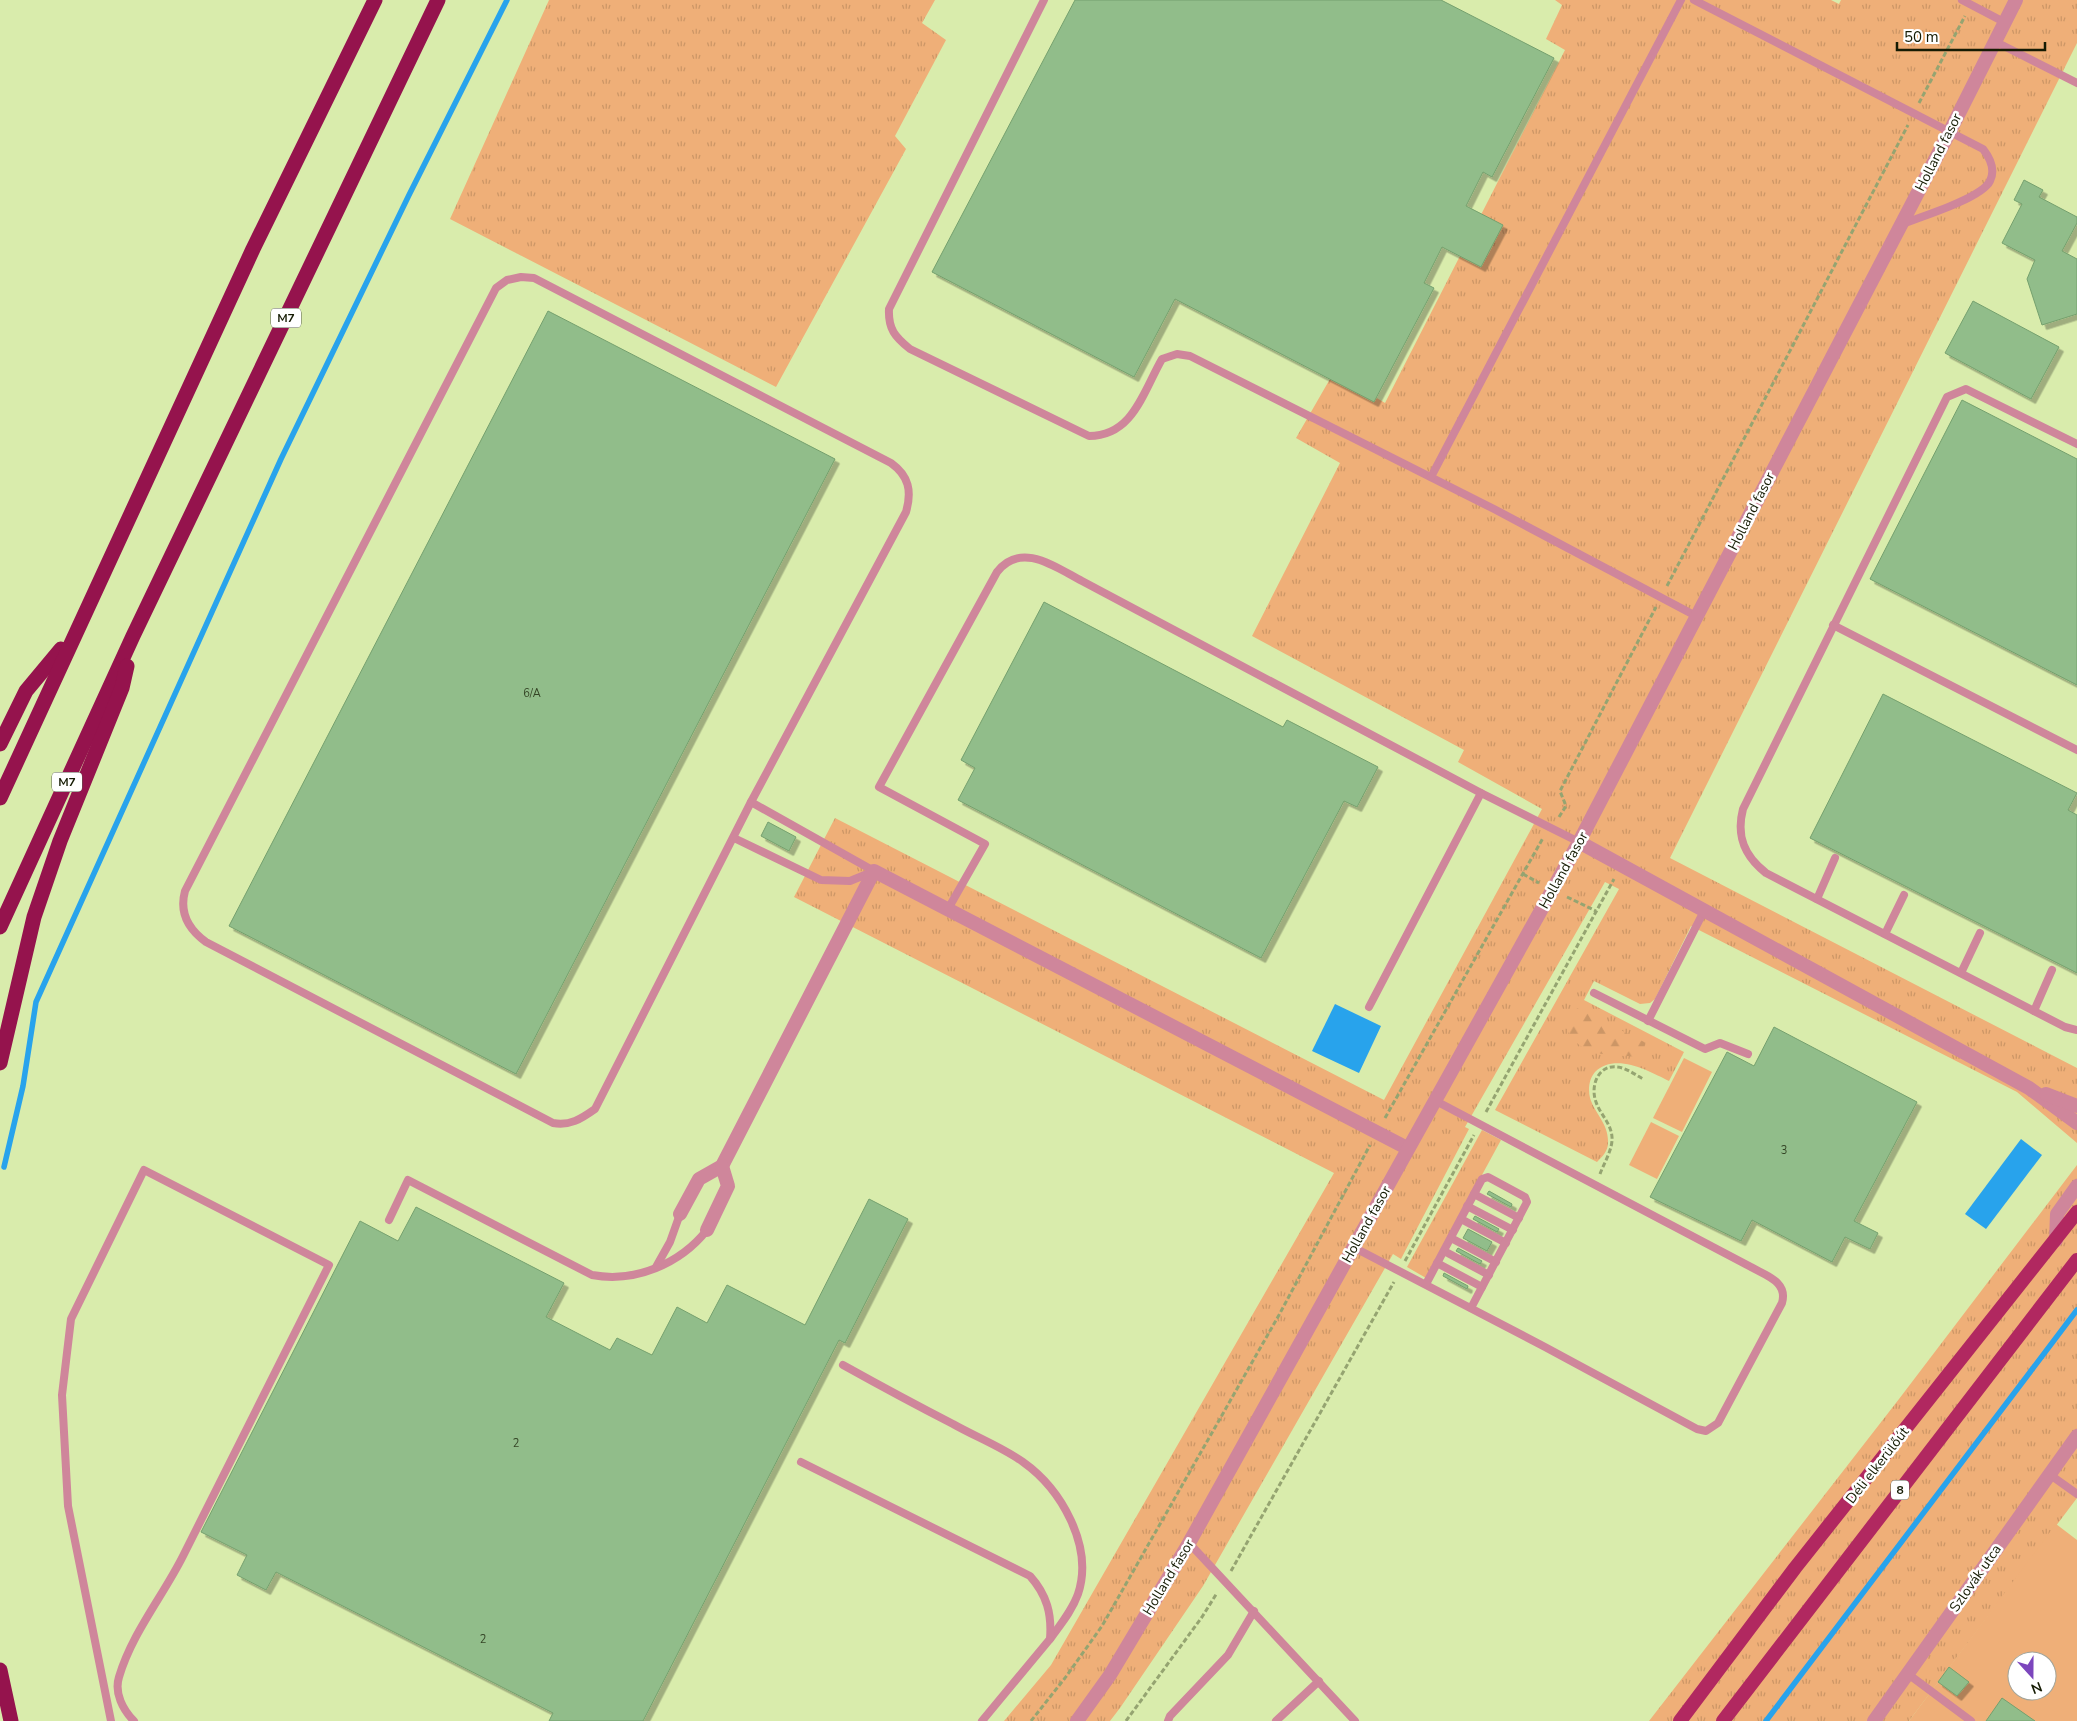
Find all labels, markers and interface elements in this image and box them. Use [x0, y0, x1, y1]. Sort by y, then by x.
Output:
scale bar [1897, 20, 2044, 52]
text: 50 m [1904, 27, 1939, 47]
street label: Holland fasor [1911, 110, 1966, 195]
road number: M7 [271, 308, 301, 328]
street label: Holland fasor [1724, 469, 1779, 554]
house number: 6/A [523, 686, 541, 701]
road number: M7 [52, 772, 82, 792]
street label: Holland fasor [1534, 828, 1592, 912]
house number: 3 [1781, 1143, 1787, 1158]
street label: Holland fasor [1337, 1182, 1395, 1266]
street label: Déli elkerülőút [1842, 1423, 1913, 1507]
house number: 2 [513, 1436, 519, 1451]
road number: 8 [1891, 1480, 1909, 1500]
street label: Holland fasor [1138, 1536, 1199, 1619]
street label: Szlovák utca [1945, 1541, 2006, 1616]
house number: 2 [480, 1632, 486, 1647]
north arrow [2007, 1651, 2057, 1701]
text: N [2028, 1677, 2045, 1698]

